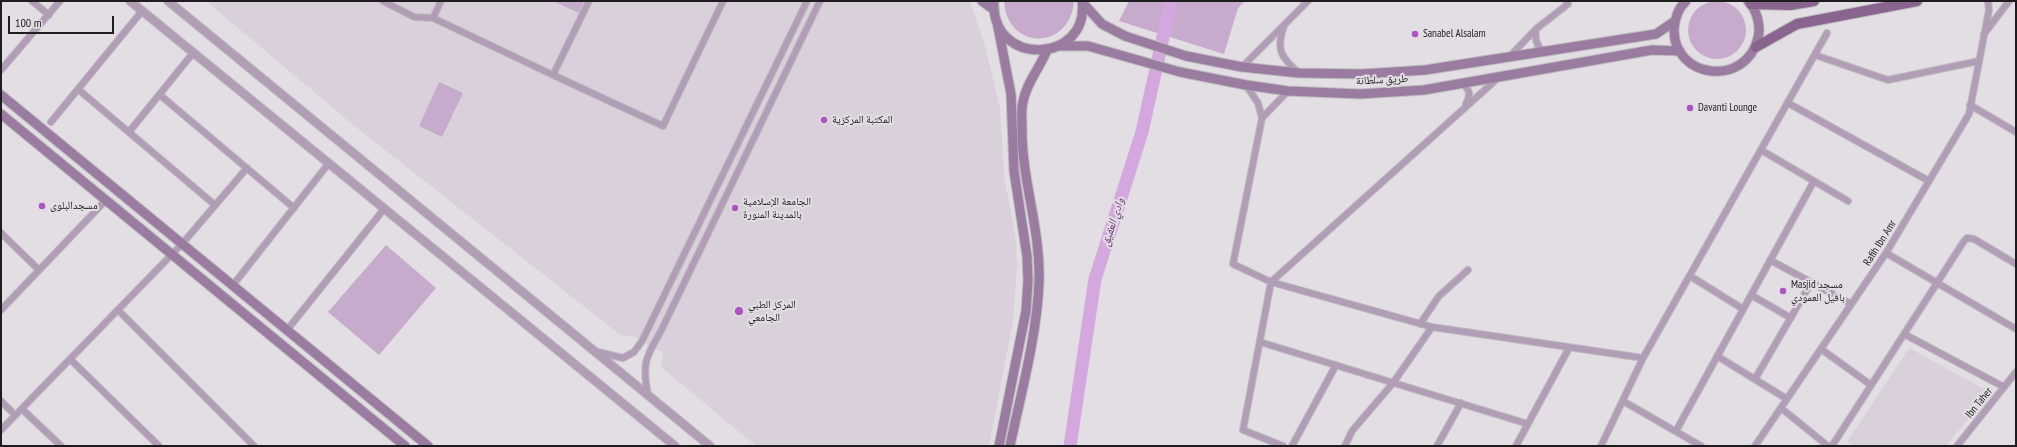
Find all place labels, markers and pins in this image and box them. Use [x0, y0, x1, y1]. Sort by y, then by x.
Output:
place label: Sanabel Alsalam [1423, 27, 1486, 41]
marker: Sanabel Alsalam [1410, 29, 1420, 39]
place label: Davanti Lounge [1698, 101, 1757, 115]
marker: Davanti Lounge [1685, 103, 1695, 113]
place label: المكتبة المركزية [832, 113, 893, 127]
marker: المكتبة المركزية [819, 115, 829, 125]
place label: الجامعة الإسلامية بالمدينة المنورة [743, 195, 811, 221]
place label: مسجدالبلوی [50, 199, 98, 213]
marker: مسجدالبلوی [37, 201, 47, 211]
marker: الجامعة الإسلامية بالمدينة المنورة [730, 203, 740, 213]
place label: Masjid مسجد بافيل العمودي [1791, 278, 1845, 304]
marker: Masjid مسجد بافيل العمودي [1778, 286, 1788, 296]
place label: المركز الطبي الجامعي [748, 298, 796, 324]
marker: المركز الطبي الجامعي [733, 305, 745, 317]

